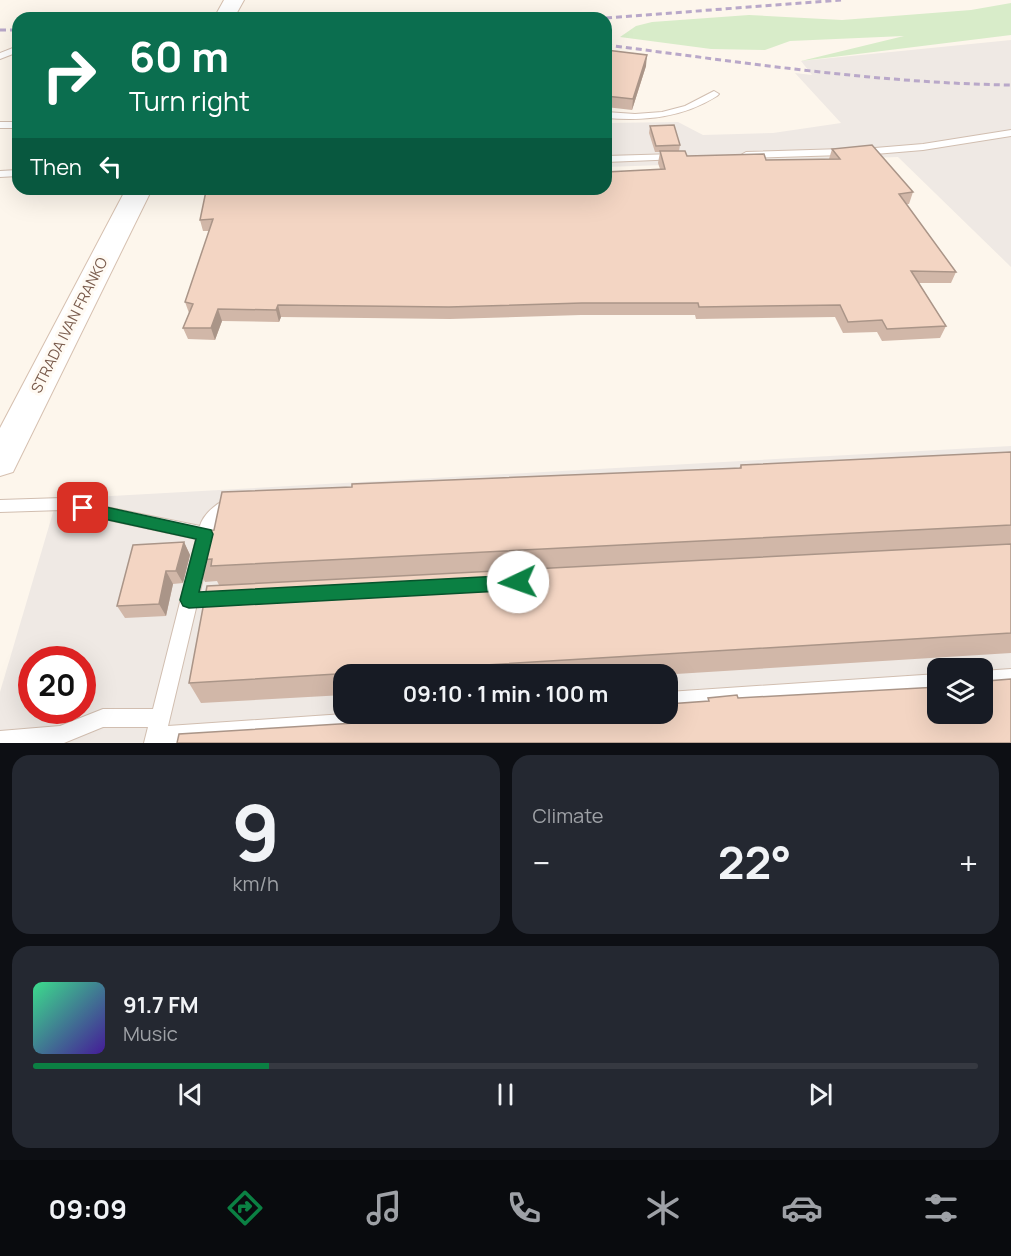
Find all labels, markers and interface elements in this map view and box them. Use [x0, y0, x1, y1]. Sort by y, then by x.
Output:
text: 60 m [129, 27, 229, 85]
icon: right [30, 36, 108, 114]
text: Turn right [129, 82, 250, 119]
icon: left [94, 150, 127, 183]
text: Then [30, 152, 82, 182]
street label: STRADA IVAN FRANKO [26, 253, 112, 396]
pin [57, 482, 108, 533]
icon: arrive [66, 491, 99, 524]
position arrow [486, 550, 550, 614]
speed limit sign: 20 [18, 646, 96, 724]
map controls [927, 658, 993, 724]
button: layers [927, 658, 993, 724]
text: 09:10 · 1 min · 100 m [403, 679, 608, 709]
text: 9 [232, 778, 280, 884]
text: Climate [533, 802, 604, 829]
text: 22° [718, 831, 792, 893]
text: − [533, 840, 550, 885]
text: + [959, 840, 978, 885]
text: km/h [232, 870, 279, 897]
text: 91.7 FM [123, 990, 199, 1020]
text: Music [123, 1020, 178, 1047]
icon: previous [174, 1078, 207, 1111]
icon: pause [489, 1078, 522, 1111]
icon: next [804, 1078, 837, 1111]
icon: directions [224, 1187, 266, 1229]
icon: music [363, 1187, 405, 1229]
icon: phone [503, 1187, 545, 1229]
icon: climate [642, 1187, 684, 1229]
icon: car [781, 1187, 823, 1229]
icon: filters [920, 1187, 962, 1229]
text: 09:09 [49, 1190, 127, 1227]

